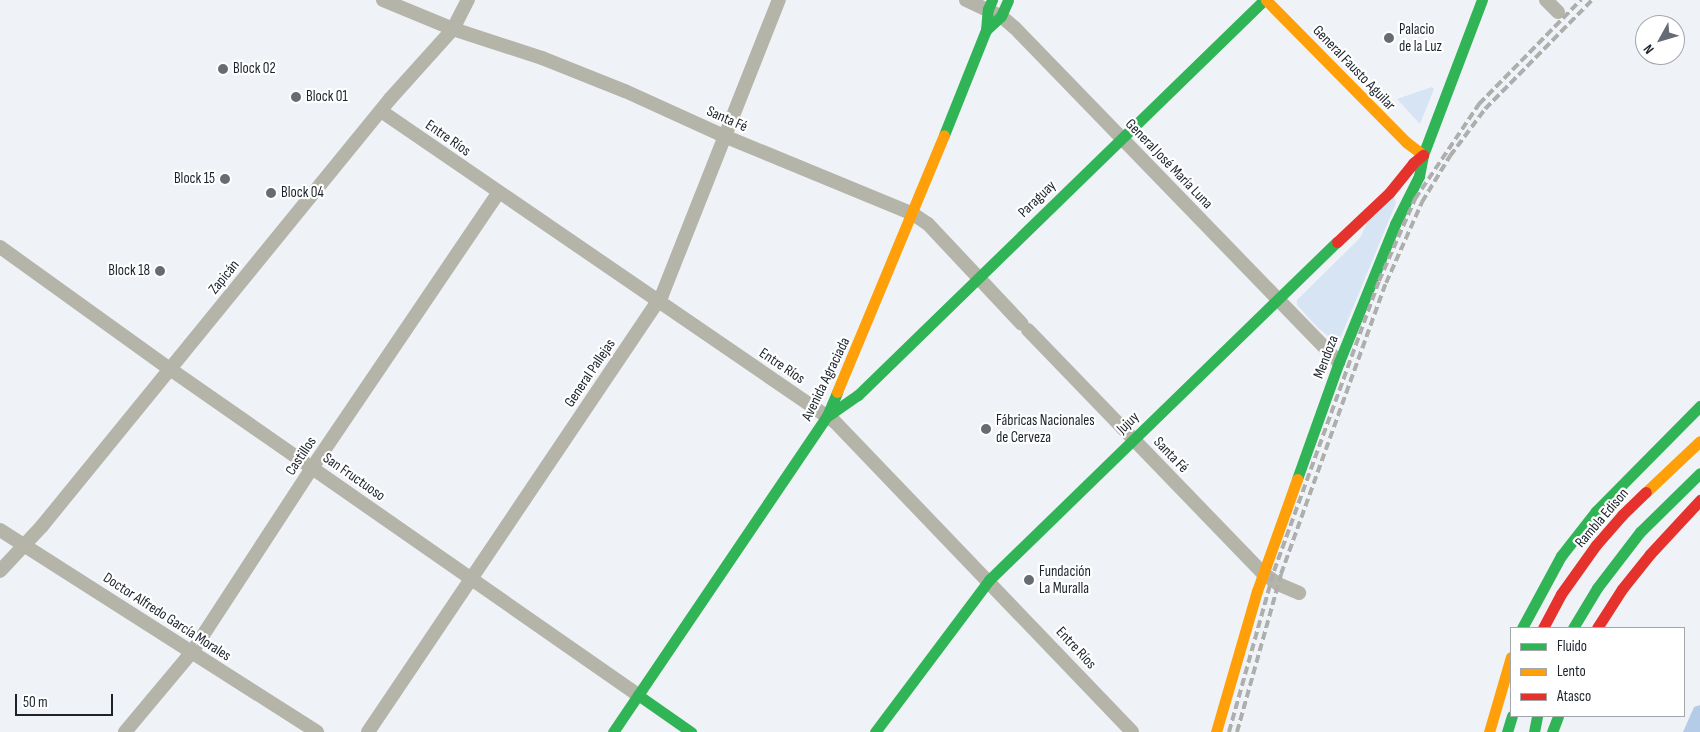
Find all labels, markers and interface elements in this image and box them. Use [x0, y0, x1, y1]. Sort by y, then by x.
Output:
north arrow [1635, 15, 1685, 65]
place label: Palacio de la Luz [1399, 20, 1442, 55]
street label: General Fausto Aguilar [1309, 22, 1399, 114]
marker: Palacio de la Luz [1383, 32, 1395, 44]
text: N [1640, 41, 1658, 57]
place label: Block 02 [233, 60, 276, 78]
marker: Block 02 [217, 63, 229, 75]
place label: Block 01 [306, 88, 348, 106]
marker: Block 01 [290, 91, 302, 103]
street label: Santa Fé [704, 102, 750, 136]
street label: General José María Luna [1122, 115, 1216, 213]
street label: Entre Ríos [422, 116, 474, 160]
place label: Block 15 [174, 170, 215, 188]
marker: Block 15 [219, 173, 231, 185]
street label: Paraguay [1014, 177, 1060, 221]
place label: Block 04 [281, 184, 324, 202]
marker: Block 04 [265, 187, 277, 199]
street label: Zapicán [205, 256, 243, 298]
place label: Block 18 [108, 262, 150, 280]
marker: Block 18 [154, 265, 166, 277]
street label: Mendoza [1310, 333, 1342, 381]
street label: Avenida Agraciada [798, 334, 854, 424]
street label: General Pallejas [561, 335, 619, 411]
street label: Entre Ríos [756, 344, 808, 388]
street label: Jujuy [1113, 408, 1143, 438]
place label: Fábricas Nacionales de Cerveza [996, 411, 1095, 446]
marker: Fábricas Nacionales de Cerveza [980, 423, 992, 435]
street label: Castillos [282, 433, 320, 479]
street label: Santa Fé [1150, 433, 1192, 477]
street label: San Fructuoso [319, 449, 389, 505]
street label: Rambla Edison [1571, 485, 1633, 551]
place label: Fundación La Muralla [1039, 562, 1091, 597]
street label: Doctor Alfredo García Morales [100, 569, 234, 665]
marker: Fundación La Muralla [1023, 574, 1035, 586]
street label: Entre Ríos [1052, 623, 1100, 673]
legend [1510, 627, 1685, 717]
text: Fluido [1557, 637, 1587, 656]
text: Lento [1557, 662, 1586, 681]
scale bar [18, 684, 115, 716]
text: Atasco [1557, 687, 1591, 706]
text: 50 m [23, 693, 48, 712]

